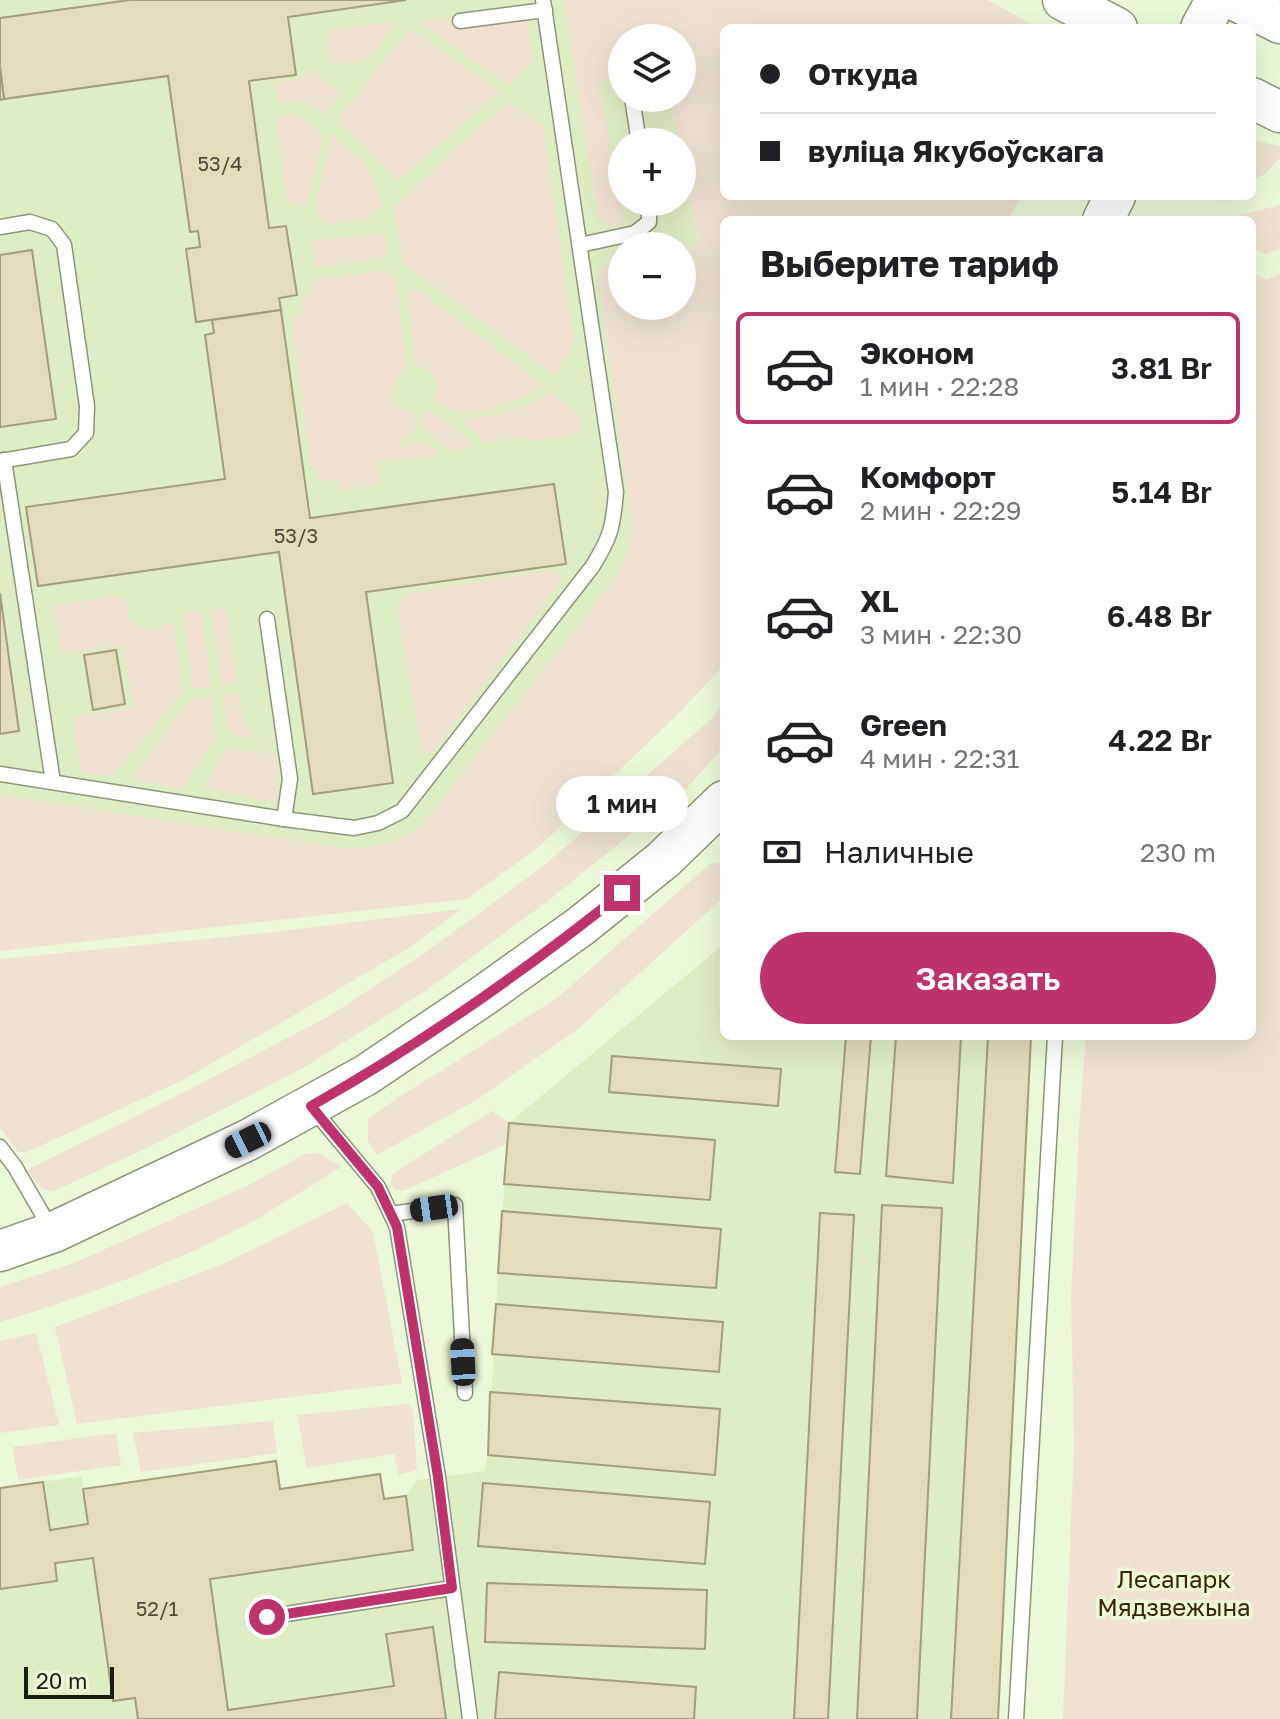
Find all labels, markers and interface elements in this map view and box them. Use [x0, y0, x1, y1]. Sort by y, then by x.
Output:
map controls [608, 24, 696, 320]
button: layers [608, 24, 696, 112]
text: Откуда [808, 56, 918, 92]
button: + [608, 128, 696, 216]
text: вуліца Якубоўскага [808, 133, 1104, 169]
house number: 53/4 [197, 151, 243, 175]
button: − [608, 232, 696, 320]
text: Выберите тариф [760, 242, 1059, 285]
icon: car [764, 332, 836, 404]
text: Эконом [860, 335, 974, 371]
text: 3.81 Br [1111, 350, 1212, 386]
text: 1 мин · 22:28 [860, 371, 1019, 402]
icon: car [764, 456, 836, 528]
text: Комфорт [860, 459, 996, 495]
text: 5.14 Br [1111, 474, 1212, 510]
text: 2 мин · 22:29 [860, 495, 1022, 526]
house number: 53/3 [274, 523, 318, 547]
icon: car [764, 580, 836, 652]
text: XL [860, 583, 899, 619]
text: 6.48 Br [1107, 598, 1212, 634]
text: 3 мин · 22:30 [860, 619, 1022, 650]
icon: car [764, 704, 836, 776]
text: Green [860, 707, 947, 743]
text: 4.22 Br [1108, 722, 1212, 758]
text: 4 мин · 22:31 [860, 743, 1019, 774]
callout: 1 мин [556, 777, 688, 833]
text: 1 мин [587, 788, 657, 819]
icon: cash [760, 830, 804, 874]
text: Наличные [824, 834, 974, 870]
text: 230 m [1140, 837, 1216, 868]
route end [604, 875, 640, 911]
button: Заказать [760, 932, 1216, 1024]
car [221, 1119, 275, 1161]
car [409, 1193, 459, 1223]
car [450, 1337, 476, 1387]
park label: Лесапарк Мядзвежына [1097, 1564, 1251, 1621]
house number: 52/1 [136, 1596, 179, 1620]
route start [249, 1599, 285, 1635]
scale bar [24, 1663, 114, 1699]
text: 20 m [36, 1667, 87, 1694]

